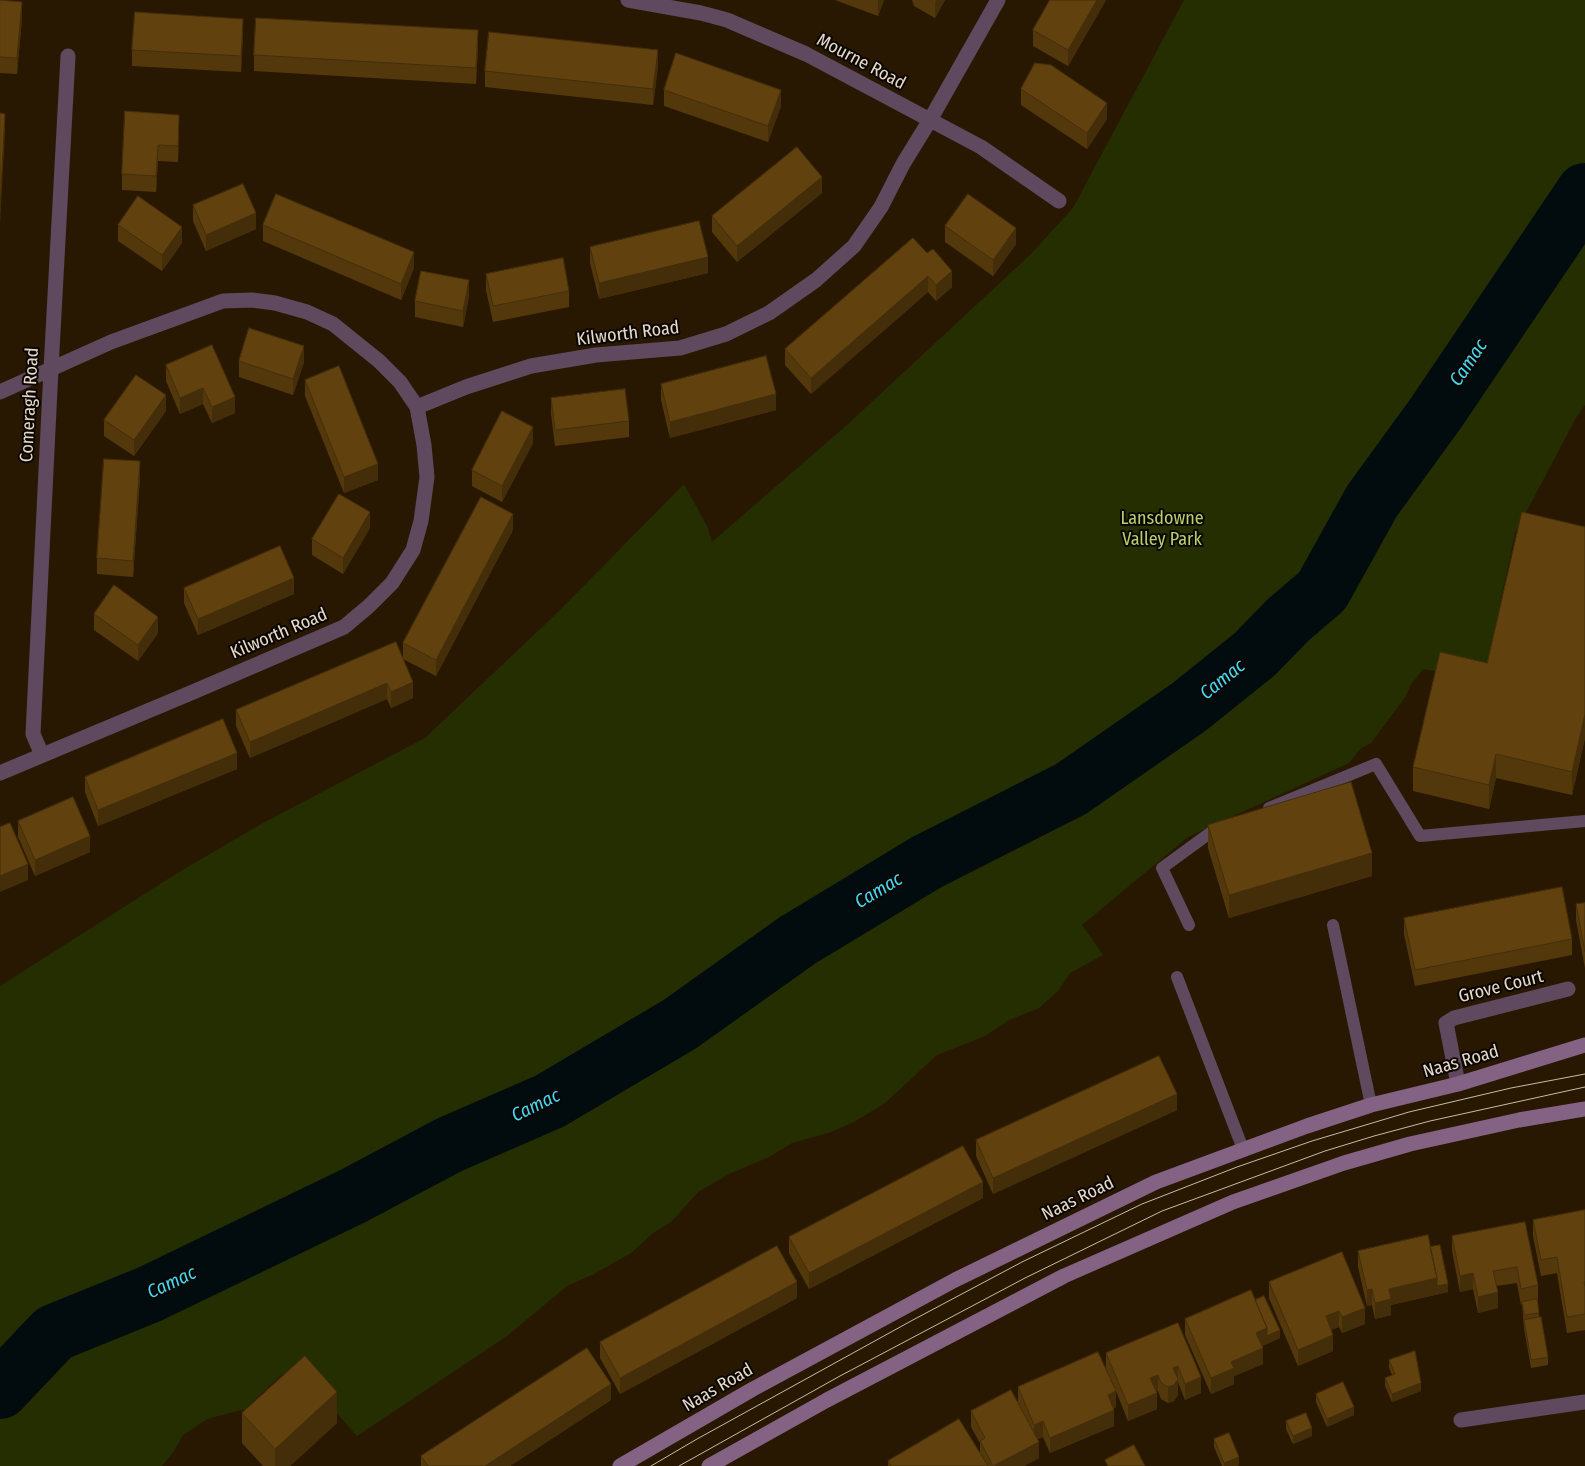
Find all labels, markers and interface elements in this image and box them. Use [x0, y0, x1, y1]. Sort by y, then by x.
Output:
street label: Mourne Road [813, 29, 909, 95]
street label: Kilworth Road [575, 317, 681, 351]
water label: Camac [1445, 335, 1493, 391]
street label: Comeragh Road [16, 347, 44, 463]
park label: Lansdowne Valley Park [1120, 508, 1204, 550]
street label: Kilworth Road [227, 604, 331, 664]
water label: Camac [1196, 655, 1250, 705]
water label: Camac [851, 868, 907, 914]
street label: Grove Court [1456, 966, 1546, 1008]
street label: Naas Road [1421, 1041, 1501, 1083]
water label: Camac [508, 1084, 564, 1128]
street label: Naas Road [1038, 1172, 1118, 1226]
water label: Camac [144, 1262, 200, 1304]
street label: Naas Road [679, 1359, 757, 1417]

